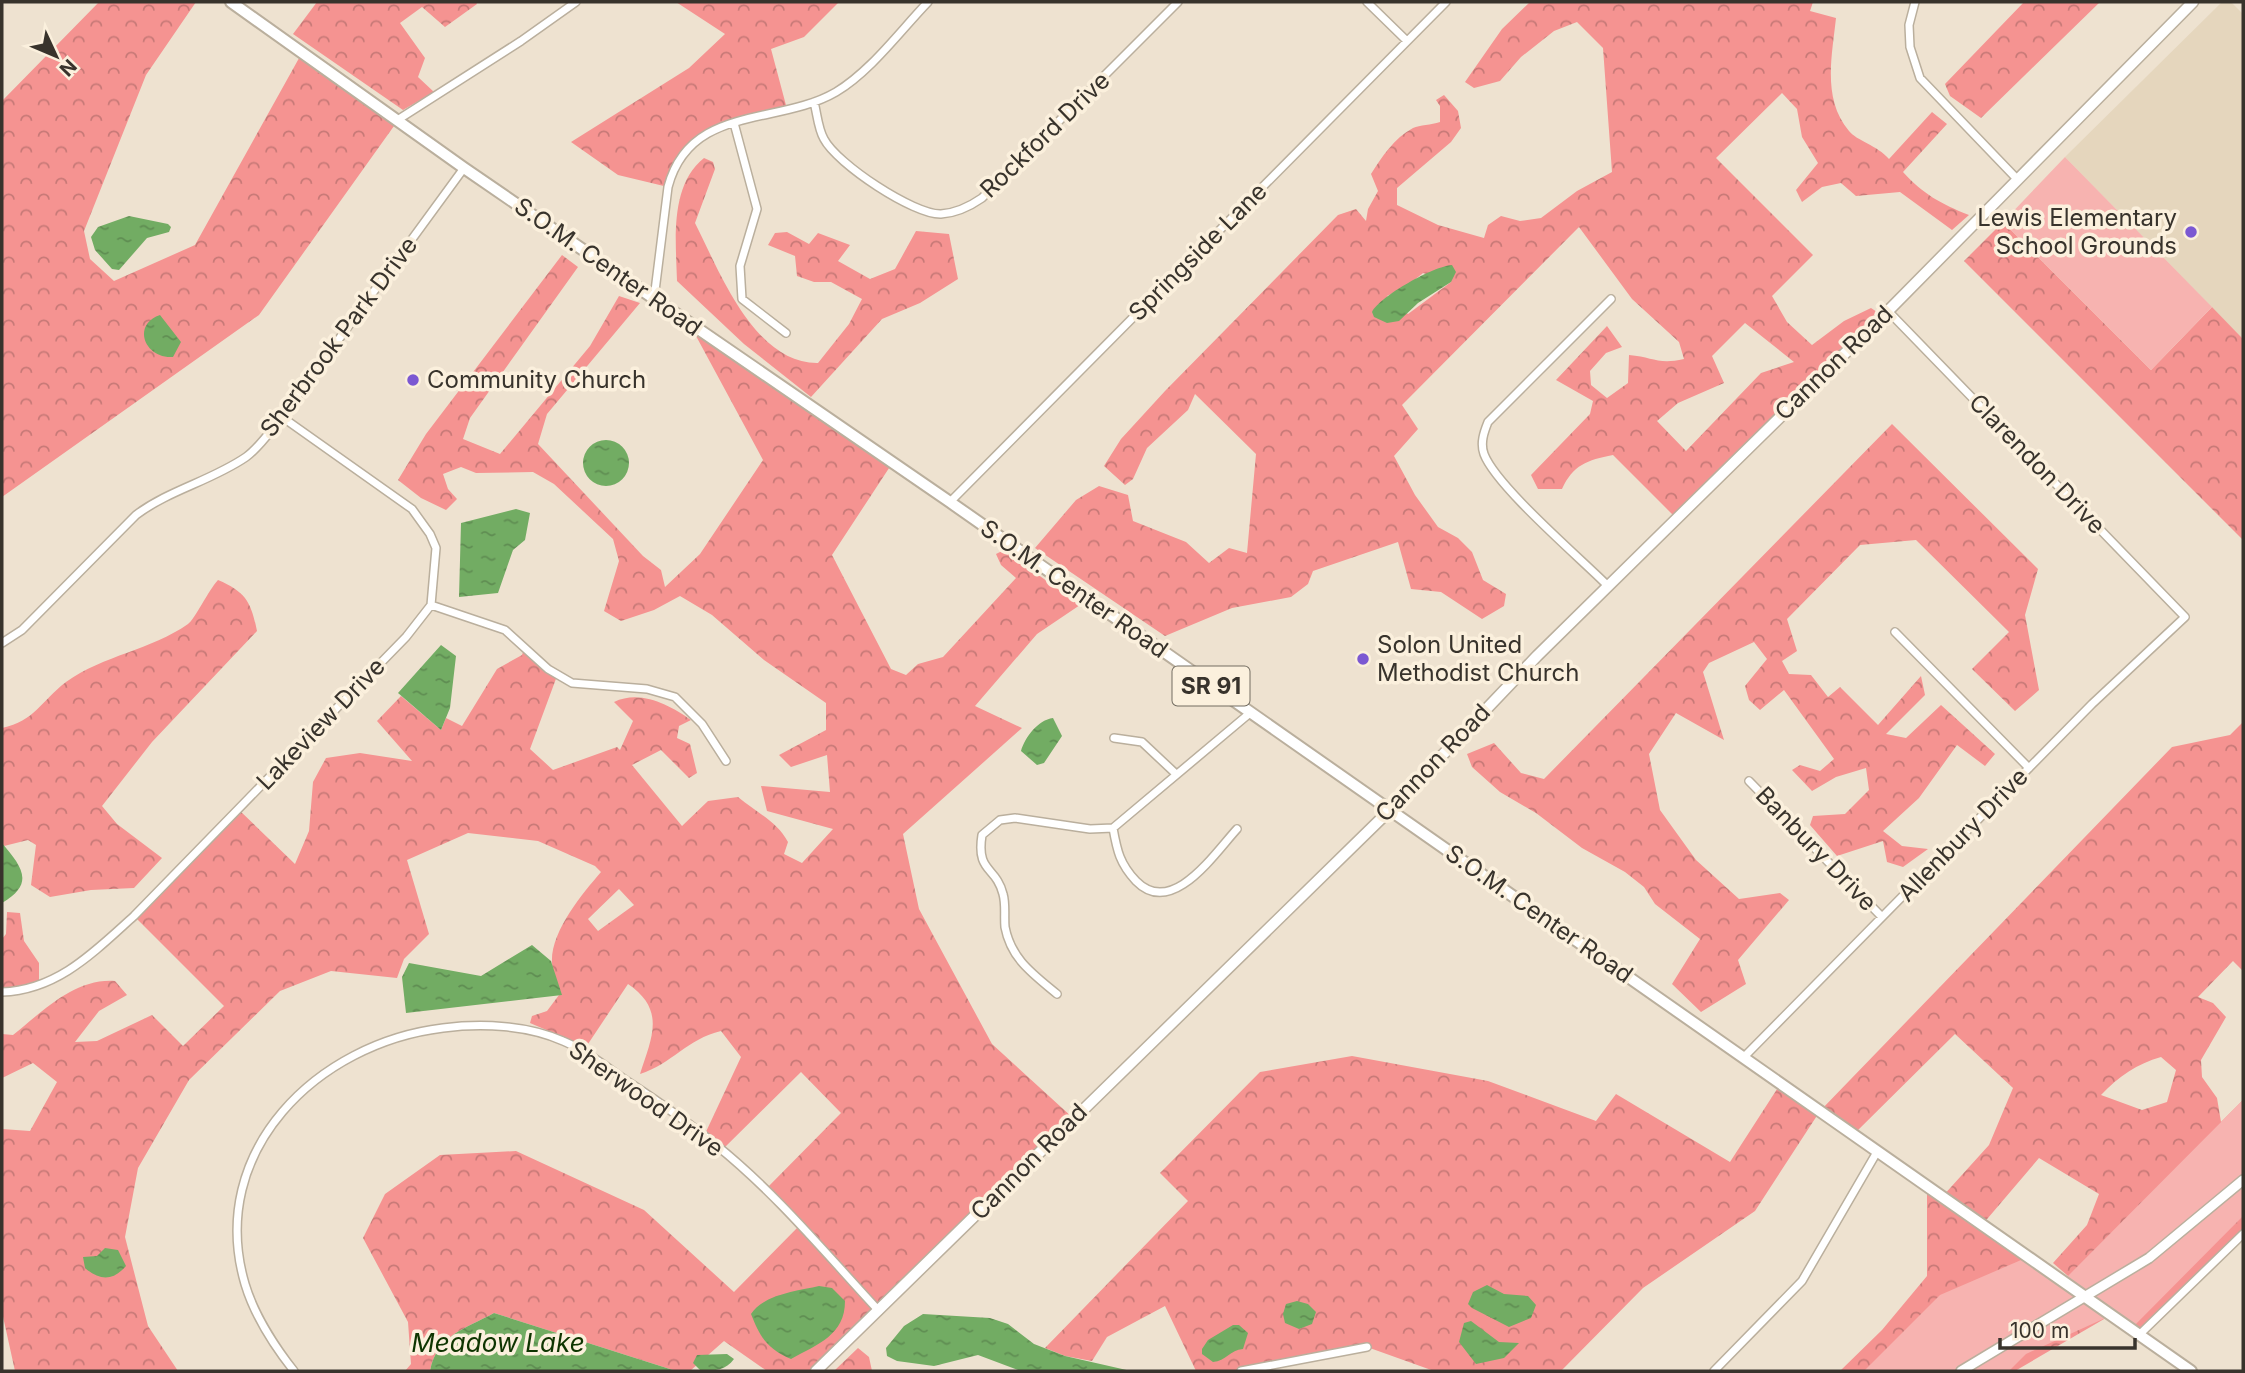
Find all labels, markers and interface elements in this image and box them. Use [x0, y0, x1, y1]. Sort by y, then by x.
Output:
north arrow [21, 21, 91, 91]
text: N [55, 54, 81, 81]
street label: Rockford Drive [974, 66, 1115, 204]
street label: Springside Lane [1123, 177, 1273, 327]
street label: S.O.M. Center Road [509, 191, 707, 342]
place label: Lewis Elementary School Grounds [1977, 203, 2177, 260]
marker: Lewis Elementary School Grounds [2183, 224, 2199, 240]
street label: Sherbrook Park Drive [254, 231, 423, 442]
street label: Cannon Road [1769, 299, 1899, 426]
place label: Community Church [427, 365, 646, 394]
marker: Community Church [405, 372, 421, 388]
street label: Clarendon Drive [1963, 388, 2111, 540]
street label: S.O.M. Center Road [975, 513, 1173, 664]
place label: Solon United Methodist Church [1377, 630, 1579, 687]
marker: Solon United Methodist Church [1355, 651, 1371, 667]
street label: Lakeview Drive [250, 652, 391, 796]
road number: SR 91 [1172, 666, 1250, 706]
street label: Cannon Road [1369, 698, 1496, 828]
street label: Allenbury Drive [1892, 762, 2034, 907]
street label: Banbury Drive [1750, 781, 1883, 917]
street label: S.O.M. Center Road [1440, 838, 1638, 989]
street label: Sherwood Drive [564, 1035, 729, 1163]
street label: Cannon Road [964, 1097, 1093, 1226]
scale bar [2000, 1306, 2135, 1350]
text: 100 m [2010, 1318, 2069, 1343]
water label: Meadow Lake [411, 1327, 585, 1358]

